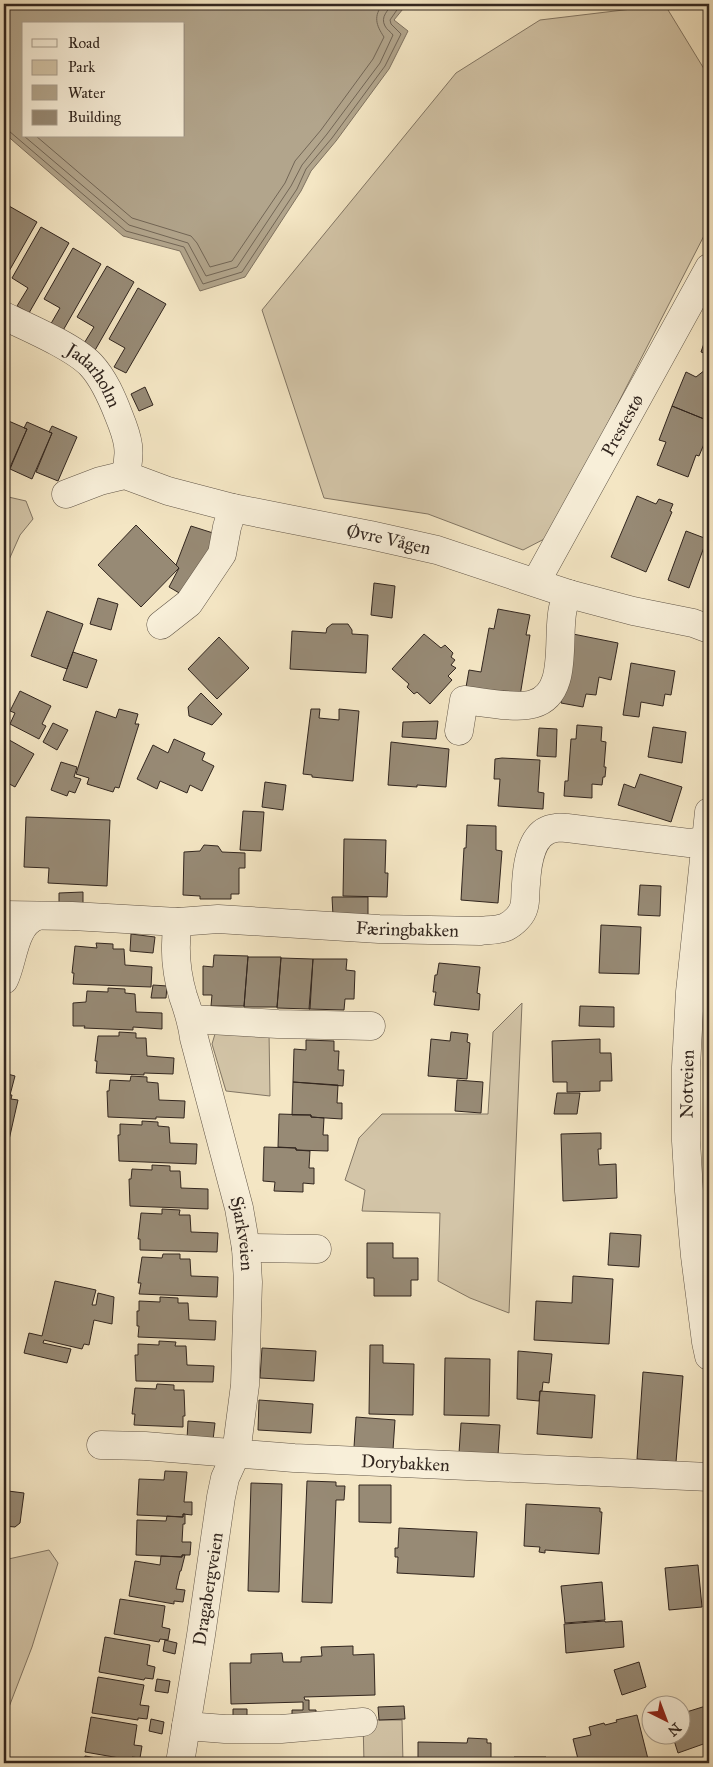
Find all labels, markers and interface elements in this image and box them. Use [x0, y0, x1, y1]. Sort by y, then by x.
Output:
legend [22, 22, 185, 138]
text: Road [68, 34, 100, 52]
text: Park [68, 58, 95, 76]
text: Water [68, 84, 105, 102]
text: Building [68, 108, 122, 126]
street label: Jadarholm [60, 338, 125, 411]
street label: Prestestø [597, 391, 648, 460]
street label: Øvre Vågen [345, 520, 433, 559]
street label: Færingbakken [355, 917, 459, 942]
street label: Notveien [675, 1049, 699, 1118]
street label: Sjarkveien [225, 1194, 258, 1272]
street label: Dorybakken [361, 1450, 450, 1476]
street label: Dragabergveien [188, 1531, 229, 1647]
north arrow [640, 1694, 690, 1744]
text: N [664, 1719, 684, 1740]

